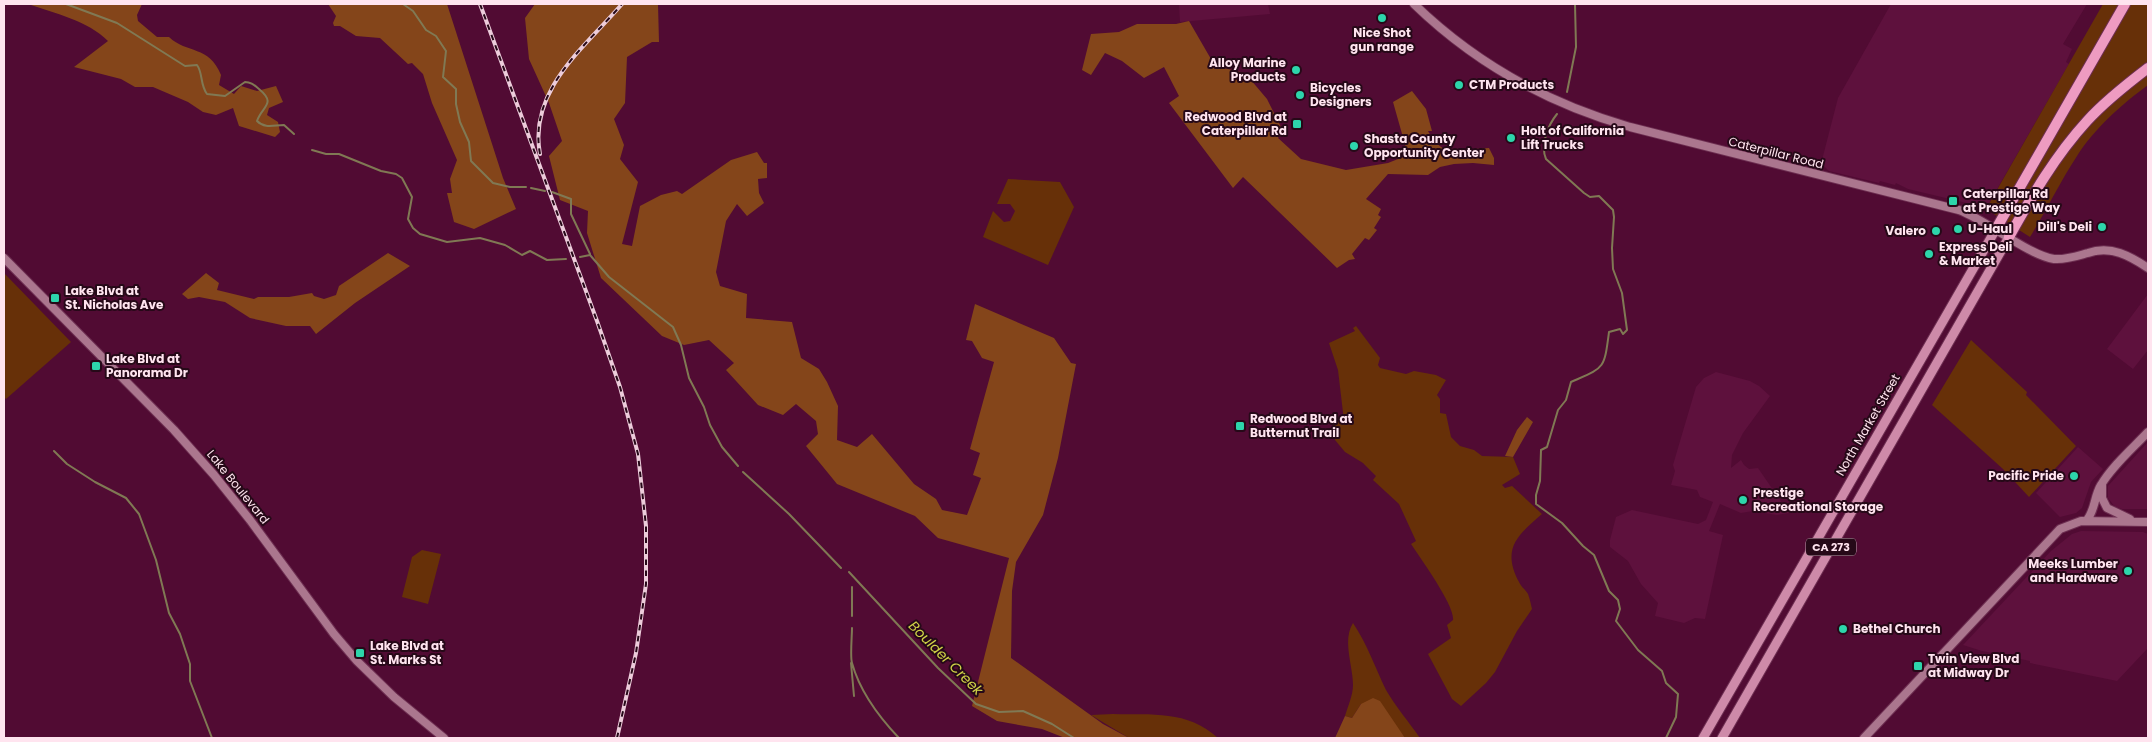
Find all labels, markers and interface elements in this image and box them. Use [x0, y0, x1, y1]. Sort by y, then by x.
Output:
marker: Nice Shot gun range [1376, 12, 1388, 24]
place label: Nice Shot gun range [1350, 24, 1414, 55]
place label: Alloy Marine Products [1209, 54, 1287, 85]
marker: Alloy Marine Products [1290, 64, 1302, 76]
place label: CTM Products [1469, 76, 1554, 93]
place label: Bicycles Designers [1310, 79, 1372, 110]
marker: CTM Products [1453, 79, 1465, 91]
marker: Bicycles Designers [1294, 89, 1306, 101]
place label: Redwood Blvd at Caterpillar Rd [1185, 108, 1287, 139]
marker: Redwood Blvd at Caterpillar Rd [1291, 118, 1303, 130]
place label: Holt of California Lift Trucks [1521, 122, 1624, 153]
place label: Shasta County Opportunity Center [1364, 130, 1484, 161]
marker: Holt of California Lift Trucks [1505, 132, 1517, 144]
street label: Caterpillar Road [1727, 132, 1826, 173]
marker: Shasta County Opportunity Center [1348, 140, 1360, 152]
place label: Caterpillar Rd at Prestige Way [1963, 185, 2061, 216]
marker: Caterpillar Rd at Prestige Way [1947, 195, 1959, 207]
place label: Dill's Deli [2038, 218, 2092, 235]
place label: U-Haul [1968, 220, 2012, 237]
marker: Dill's Deli [2096, 221, 2108, 233]
place label: Valero [1885, 222, 1926, 239]
marker: U-Haul [1952, 223, 1964, 235]
marker: Valero [1930, 225, 1942, 237]
place label: Express Deli & Market [1939, 238, 2012, 269]
marker: Express Deli & Market [1923, 248, 1935, 260]
place label: Lake Blvd at St. Nicholas Ave [65, 282, 164, 313]
marker: Lake Blvd at St. Nicholas Ave [49, 292, 61, 304]
place label: Lake Blvd at Panorama Dr [106, 350, 188, 381]
marker: Lake Blvd at Panorama Dr [90, 360, 102, 372]
street label: North Market Street [1831, 371, 1904, 479]
place label: Redwood Blvd at Butternut Trail [1250, 410, 1353, 441]
marker: Redwood Blvd at Butternut Trail [1234, 420, 1246, 432]
street label: Lake Boulevard [203, 446, 274, 527]
place label: Pacific Pride [1988, 467, 2065, 484]
marker: Pacific Pride [2068, 470, 2080, 482]
place label: Prestige Recreational Storage [1753, 484, 1884, 515]
marker: Prestige Recreational Storage [1737, 494, 1749, 506]
road number: CA 273 [1806, 538, 1856, 556]
place label: Meeks Lumber and Hardware [2028, 555, 2119, 586]
marker: Meeks Lumber and Hardware [2122, 565, 2134, 577]
water label: Boulder Creek [904, 616, 988, 700]
place label: Bethel Church [1853, 620, 1941, 637]
marker: Bethel Church [1837, 623, 1849, 635]
place label: Lake Blvd at St. Marks St [370, 637, 444, 668]
marker: Lake Blvd at St. Marks St [354, 647, 366, 659]
place label: Twin View Blvd at Midway Dr [1928, 650, 2019, 681]
marker: Twin View Blvd at Midway Dr [1912, 660, 1924, 672]

